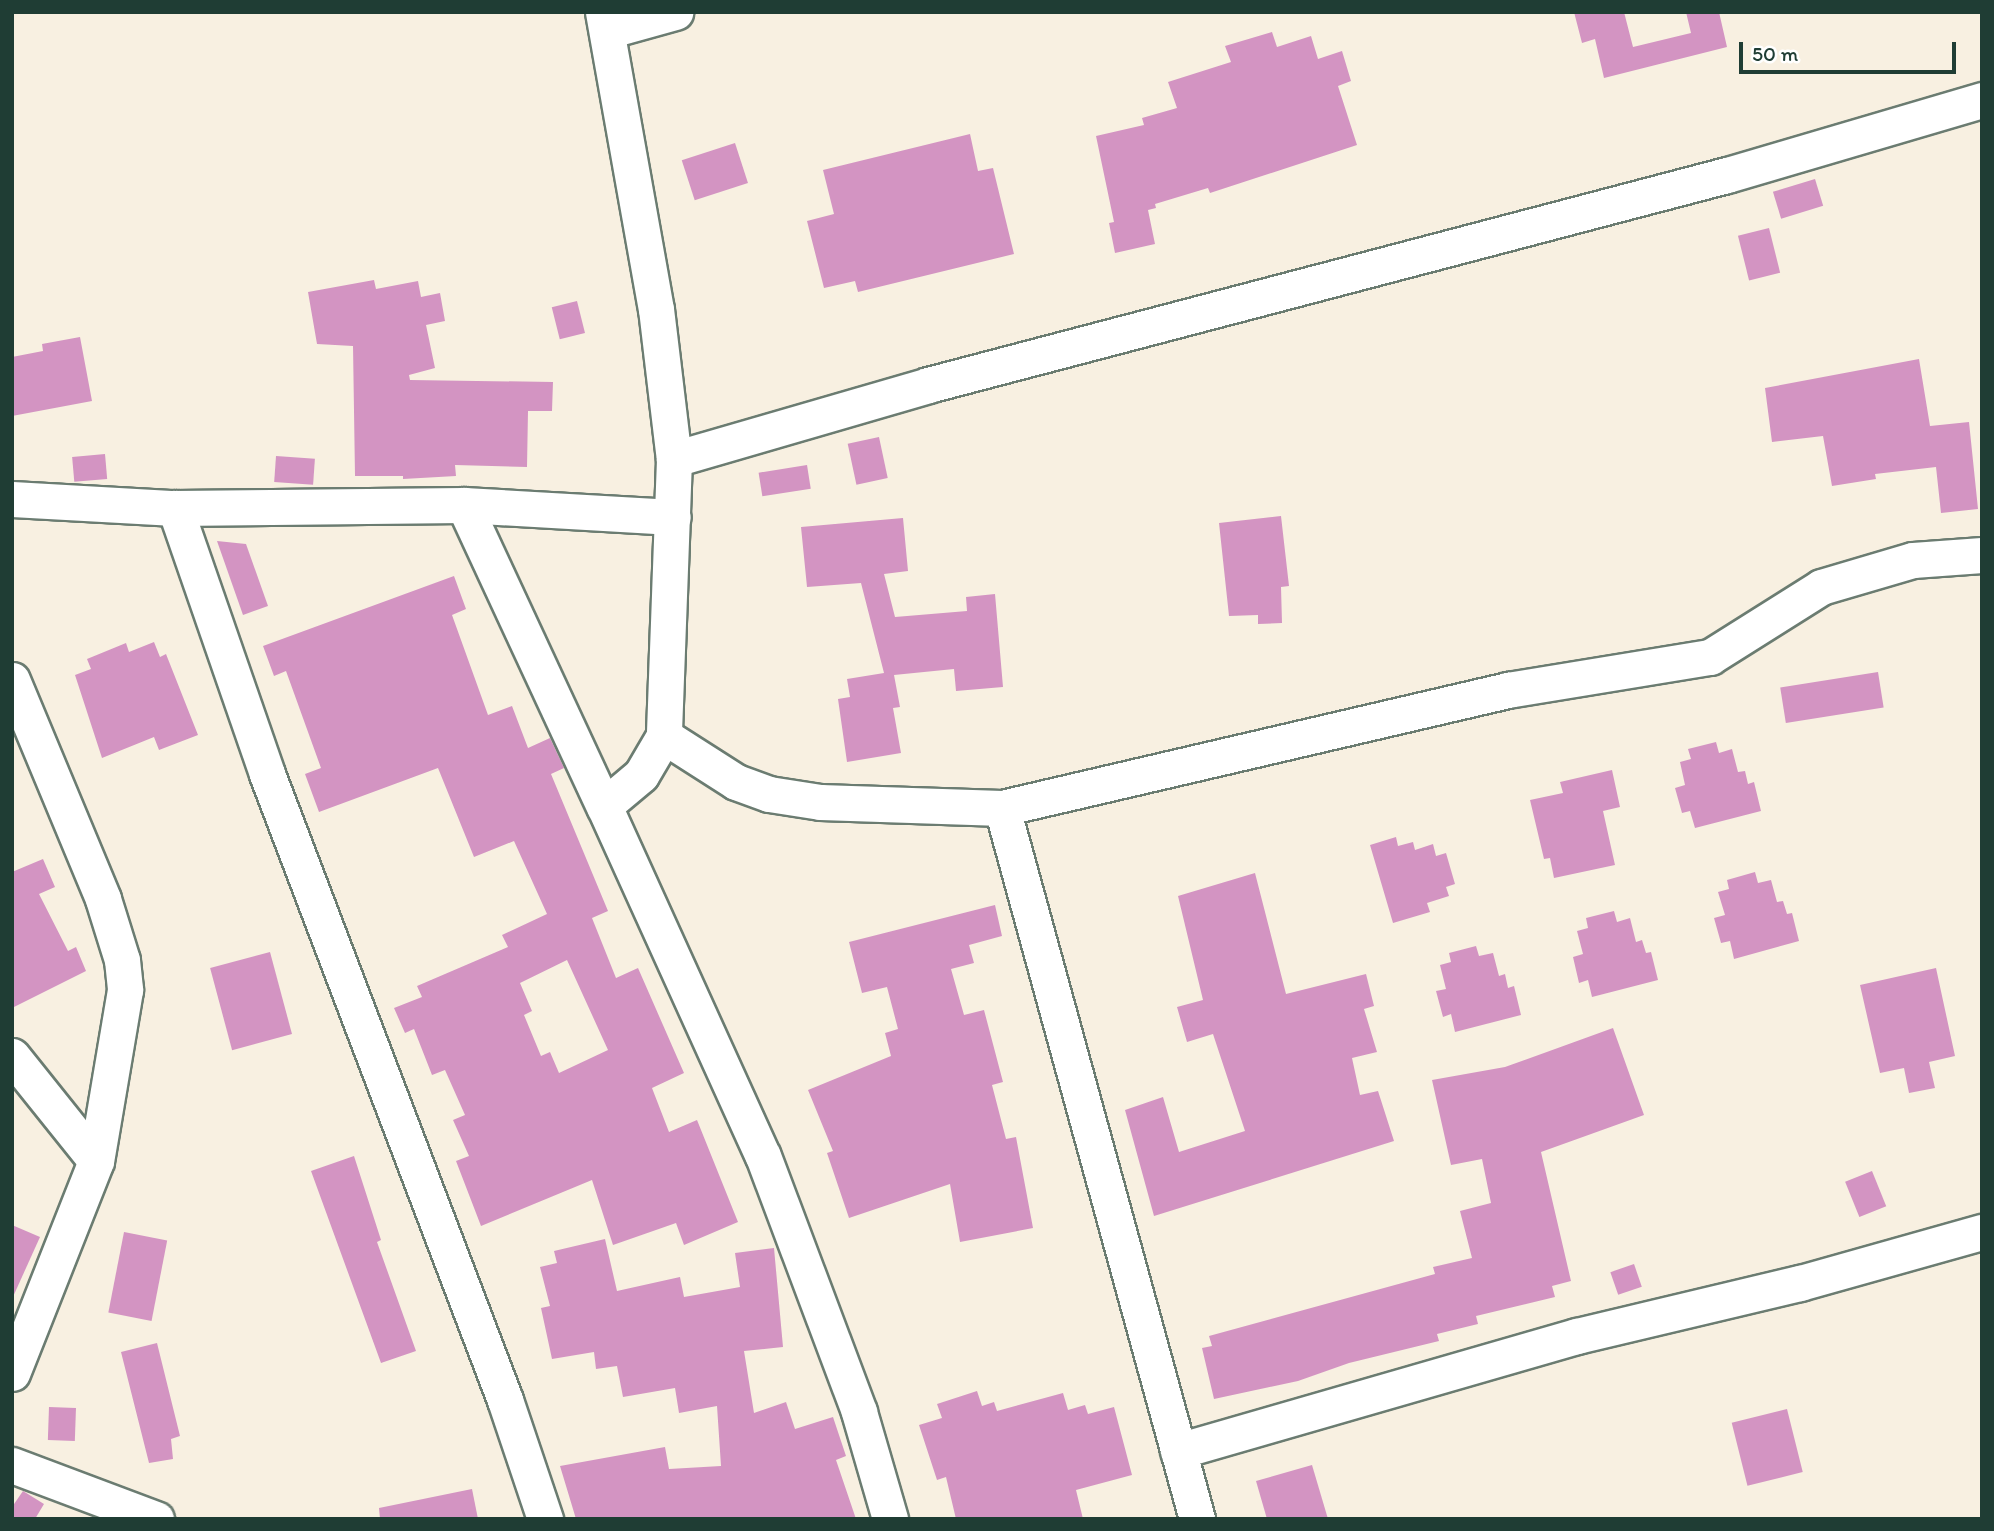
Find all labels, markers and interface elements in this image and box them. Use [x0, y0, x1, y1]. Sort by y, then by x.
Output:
scale bar [1742, 28, 1959, 72]
text: 50 m [1752, 41, 1798, 66]

